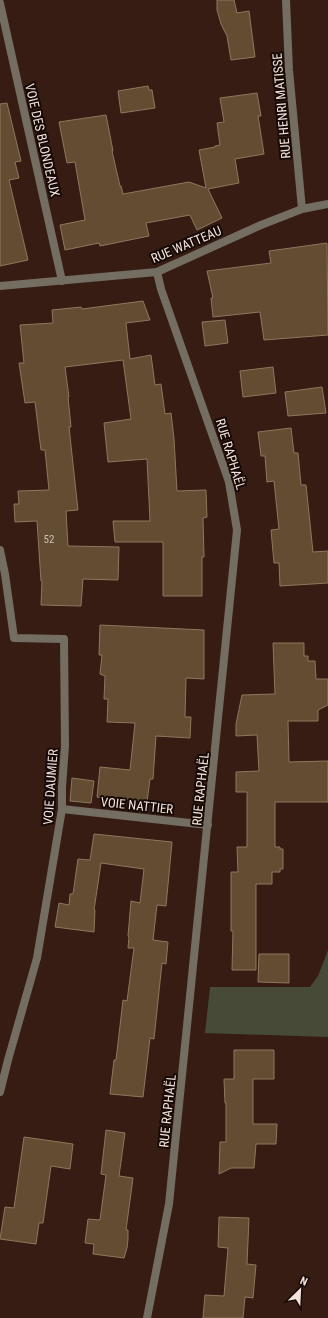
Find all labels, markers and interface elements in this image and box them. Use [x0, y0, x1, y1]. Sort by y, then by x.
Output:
street label: RUE HENRI MATISSE [269, 53, 294, 159]
street label: VOIE DES BLONDEAUX [22, 82, 63, 198]
street label: RUE WATTEAU [149, 223, 224, 266]
street label: RUE RAPHAËL [213, 417, 248, 492]
house number: 52 [44, 533, 54, 546]
street label: VOIE DAUMIER [40, 748, 61, 826]
street label: RUE RAPHAËL [189, 752, 212, 826]
street label: VOIE NATTIER [100, 794, 174, 817]
street label: RUE RAPHAËL [156, 1074, 179, 1148]
north arrow [280, 1270, 320, 1310]
text: N [298, 1274, 310, 1289]

